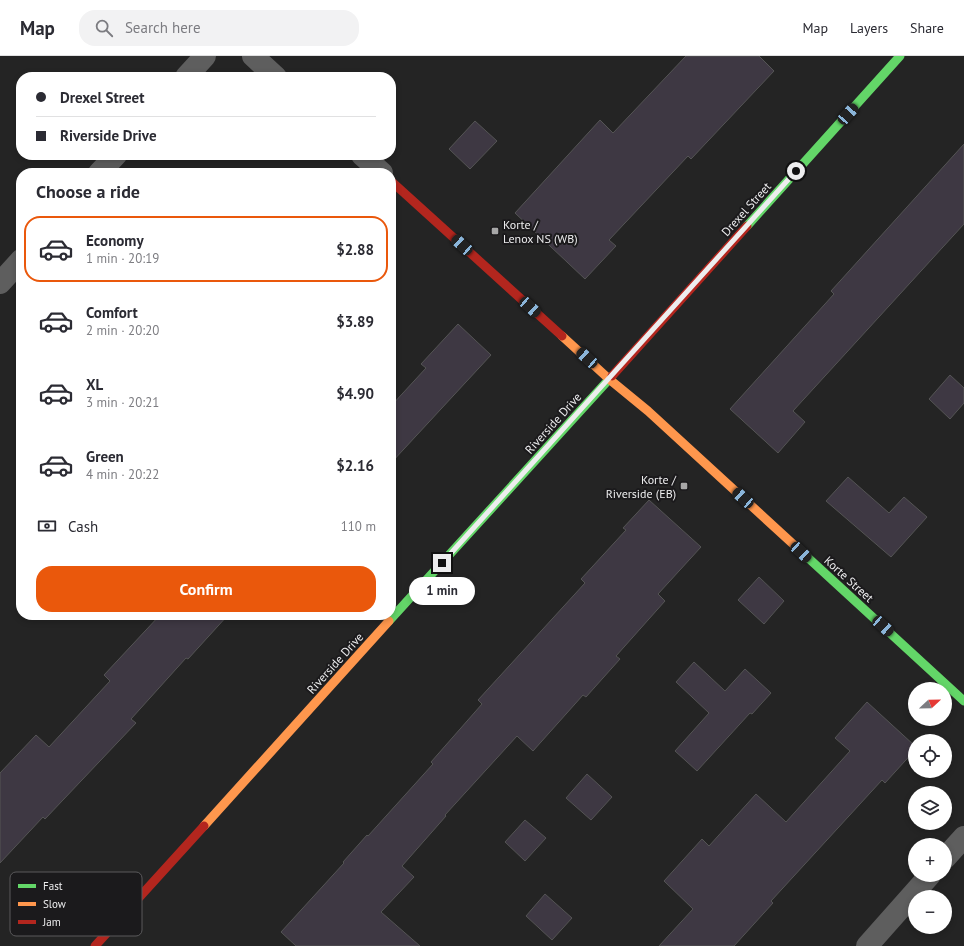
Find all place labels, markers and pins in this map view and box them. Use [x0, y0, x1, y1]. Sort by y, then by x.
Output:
place label: Korte / Lenox NS (WB) [503, 217, 578, 246]
marker: Korte / Lenox NS (WB) [490, 226, 500, 236]
place label: Korte / Riverside (EB) [606, 472, 677, 501]
marker: Korte / Riverside (EB) [679, 481, 689, 491]

